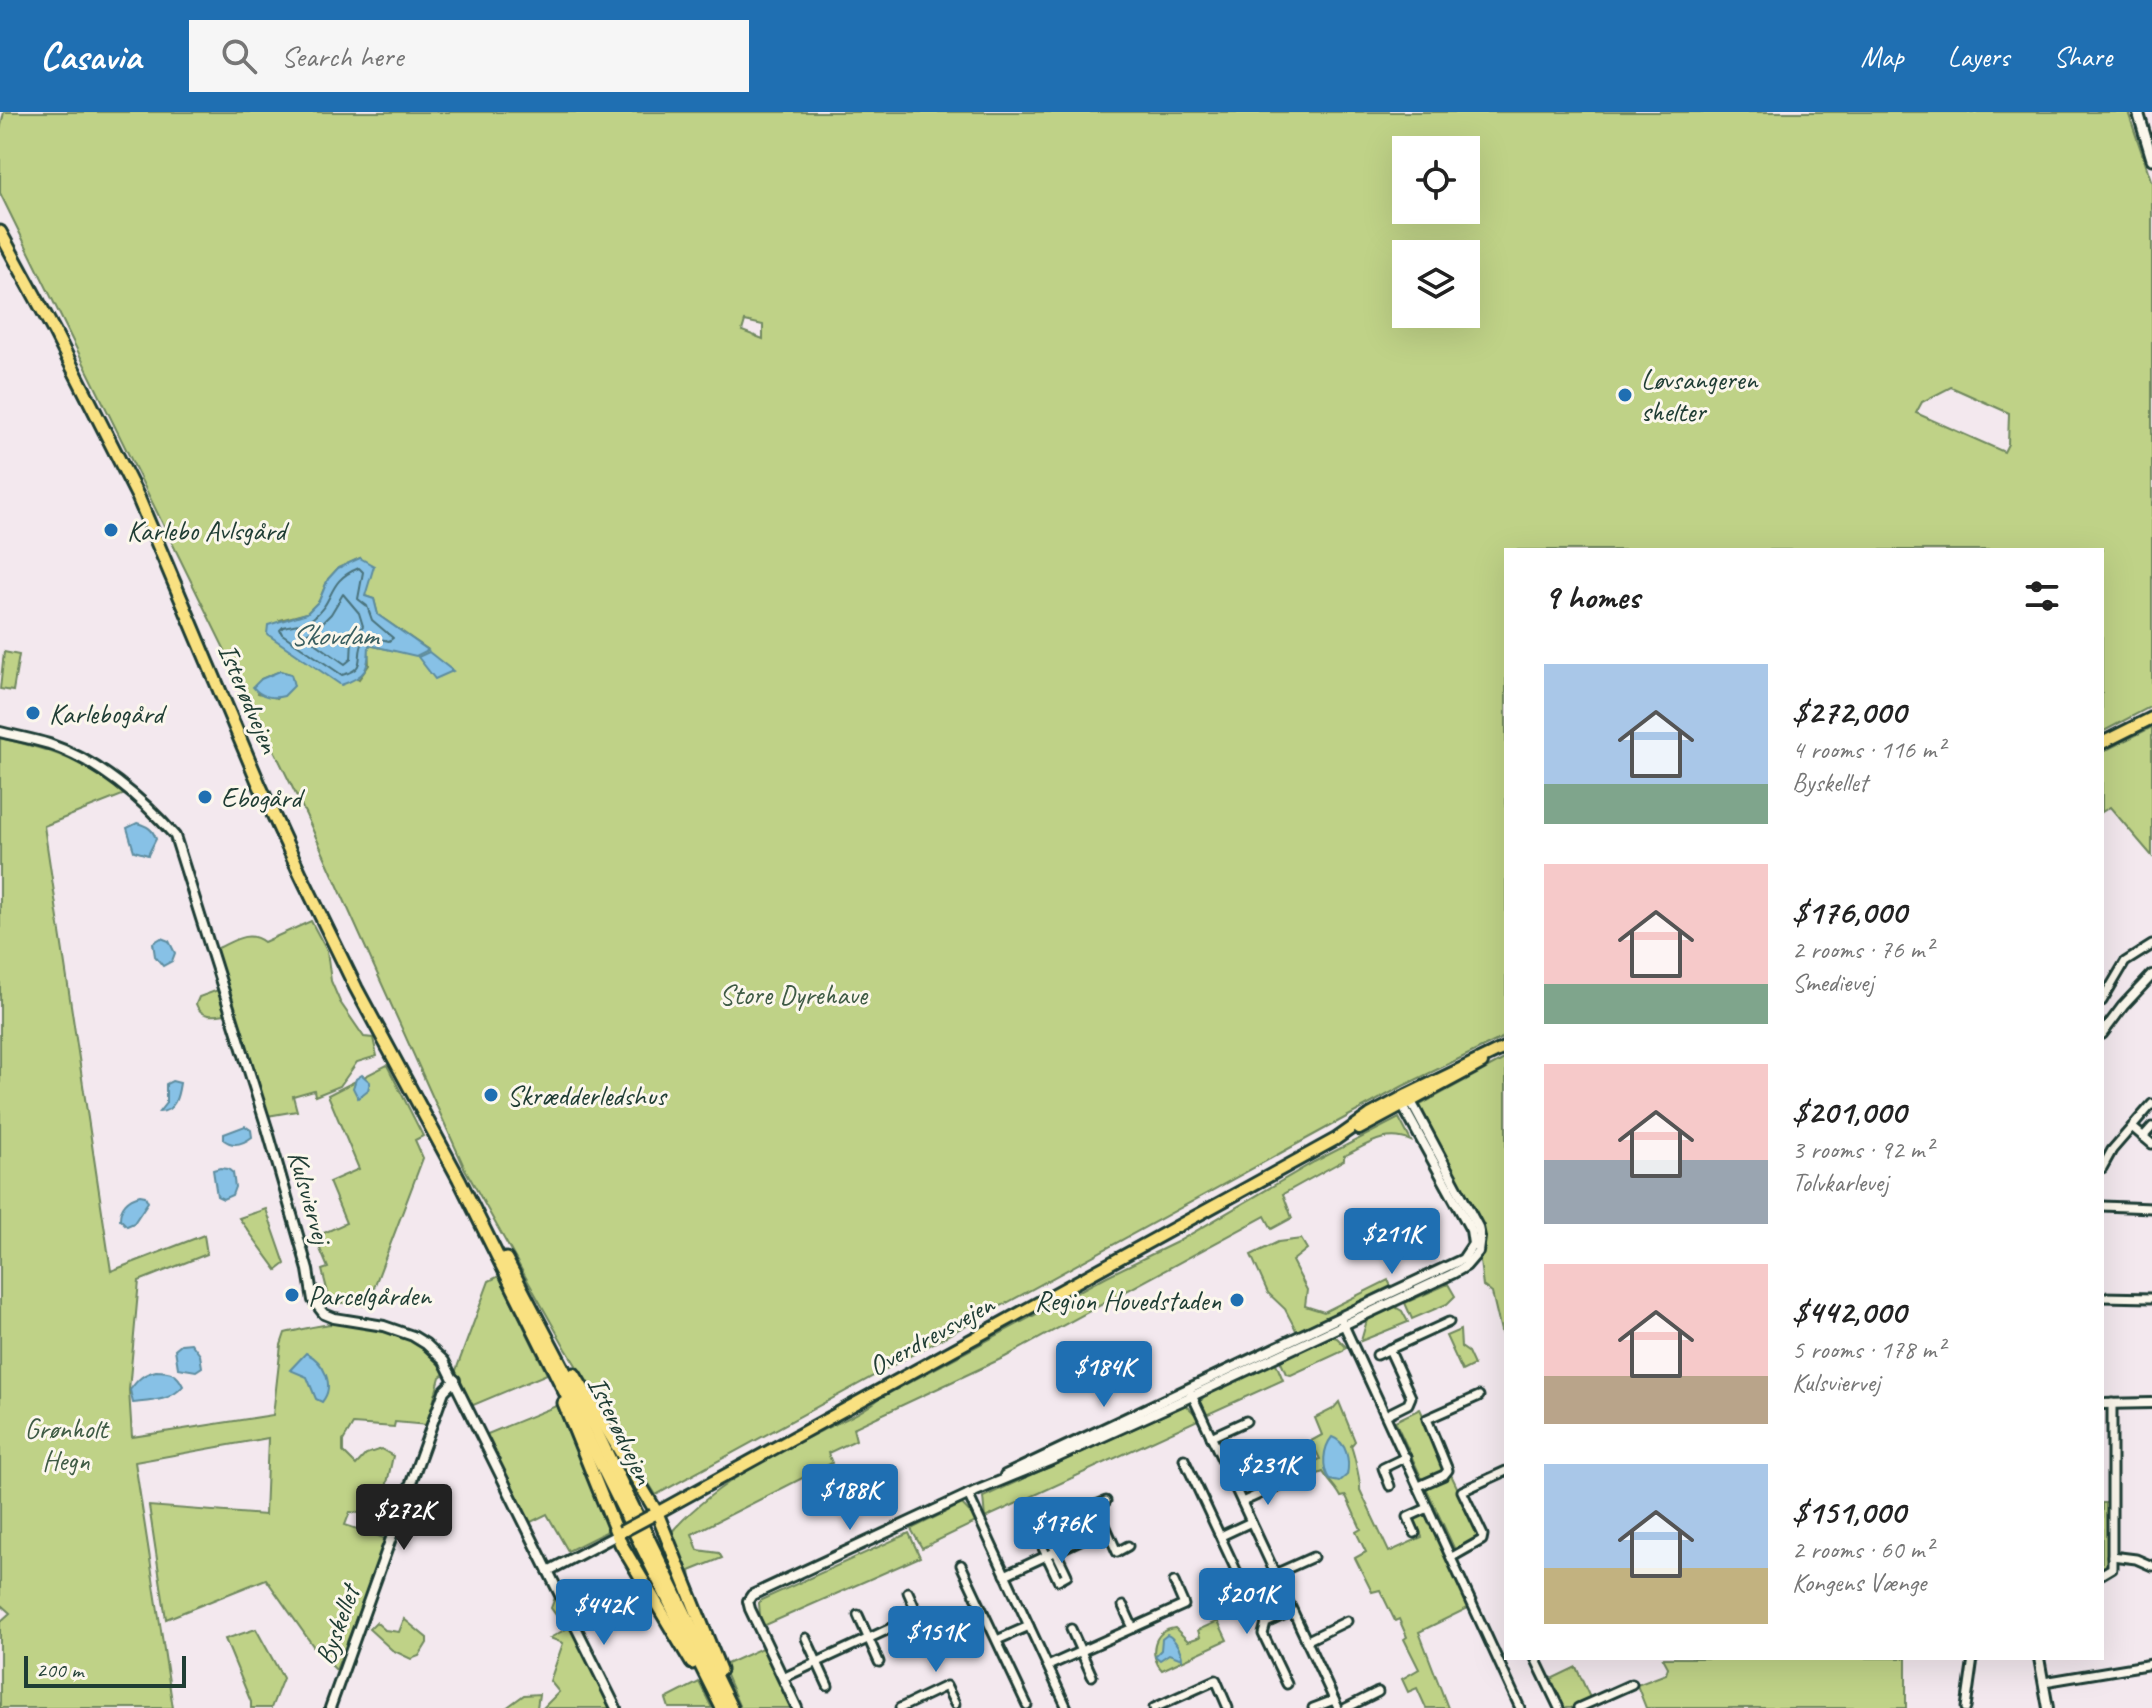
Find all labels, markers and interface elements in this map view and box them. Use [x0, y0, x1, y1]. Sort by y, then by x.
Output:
search box [189, 20, 749, 92]
text: Casavia [40, 33, 141, 80]
icon: search [217, 34, 261, 78]
text: Search here [281, 37, 403, 75]
text: Map [1861, 39, 1904, 74]
text: Layers [1948, 39, 2009, 74]
text: Share [2053, 39, 2112, 74]
map controls [1392, 136, 1480, 328]
button: locate [1392, 136, 1480, 224]
button: layers [1392, 240, 1480, 328]
place label: Løvsangeren shelter [1641, 362, 1759, 429]
marker: Løvsangeren shelter [1616, 386, 1634, 404]
place label: Karlebo Avlsgård [127, 513, 290, 548]
marker: Karlebo Avlsgård [102, 521, 120, 539]
icon: filters [2020, 574, 2064, 618]
text: 9 homes [1544, 575, 1640, 618]
water label: Skovdam [290, 616, 381, 654]
street label: Isterødvejen [210, 638, 288, 759]
text: $272,000 [1792, 690, 1906, 733]
place label: Karlebogård [49, 696, 167, 731]
icon: home [1608, 696, 1704, 792]
marker: Karlebogård [24, 704, 42, 722]
text: 4 rooms · 116 m² [1792, 733, 1944, 766]
text: Byskellet [1792, 766, 1867, 799]
place label: Ebogård [221, 780, 305, 815]
marker: Ebogård [196, 788, 214, 806]
text: $176,000 [1792, 890, 1906, 933]
icon: home [1608, 896, 1704, 992]
text: 2 rooms · 76 m² [1792, 933, 1933, 966]
text: Smedievej [1792, 966, 1874, 999]
park label: Store Dyrehave [719, 977, 869, 1012]
place label: Skrædderledshus [507, 1078, 668, 1113]
marker: Skrædderledshus [482, 1086, 500, 1104]
text: $201,000 [1792, 1090, 1906, 1133]
icon: home [1608, 1096, 1704, 1192]
text: 3 rooms · 92 m² [1792, 1133, 1933, 1166]
street label: Kulsviervej [280, 1147, 341, 1251]
text: Tolvkarlevej [1792, 1166, 1888, 1199]
pin: $211K [1336, 1208, 1448, 1276]
text: $211K [1362, 1217, 1422, 1250]
place label: Parcelgården [308, 1278, 432, 1313]
place label: Region Hovedstaden [1035, 1283, 1221, 1318]
marker: Parcelgården [283, 1286, 301, 1304]
street label: Overdrevsvejen [862, 1286, 1001, 1384]
text: $442,000 [1792, 1290, 1906, 1333]
marker: Region Hovedstaden [1228, 1291, 1246, 1309]
icon: home [1608, 1296, 1704, 1392]
text: 5 rooms · 178 m² [1792, 1333, 1944, 1366]
pin: $184K [1048, 1341, 1160, 1409]
text: $184K [1074, 1350, 1134, 1383]
text: Kulsviervej [1792, 1366, 1880, 1399]
street label: Isterødvejen [580, 1370, 663, 1491]
park label: Grønholt Hegn [25, 1411, 110, 1478]
pin: $231K [1212, 1439, 1324, 1507]
text: $231K [1238, 1448, 1298, 1481]
pin: $188K [794, 1464, 906, 1532]
text: $188K [820, 1473, 880, 1506]
pin: $272K [348, 1484, 460, 1552]
text: $151,000 [1792, 1490, 1905, 1533]
text: $272K [374, 1493, 434, 1526]
icon: home [1608, 1496, 1704, 1592]
pin: $176K [1006, 1497, 1118, 1565]
text: $176K [1032, 1506, 1092, 1539]
text: 2 rooms · 60 m² [1792, 1533, 1933, 1566]
text: Kongens Vænge [1792, 1566, 1926, 1599]
pin: $201K [1191, 1568, 1303, 1636]
street label: Byskellet [307, 1577, 369, 1669]
text: $201K [1217, 1577, 1277, 1610]
pin: $442K [548, 1579, 660, 1647]
text: $442K [574, 1588, 634, 1621]
pin: $151K [880, 1606, 992, 1674]
text: $151K [906, 1615, 966, 1648]
scale bar [24, 1652, 186, 1688]
text: 200 m [36, 1656, 83, 1684]

